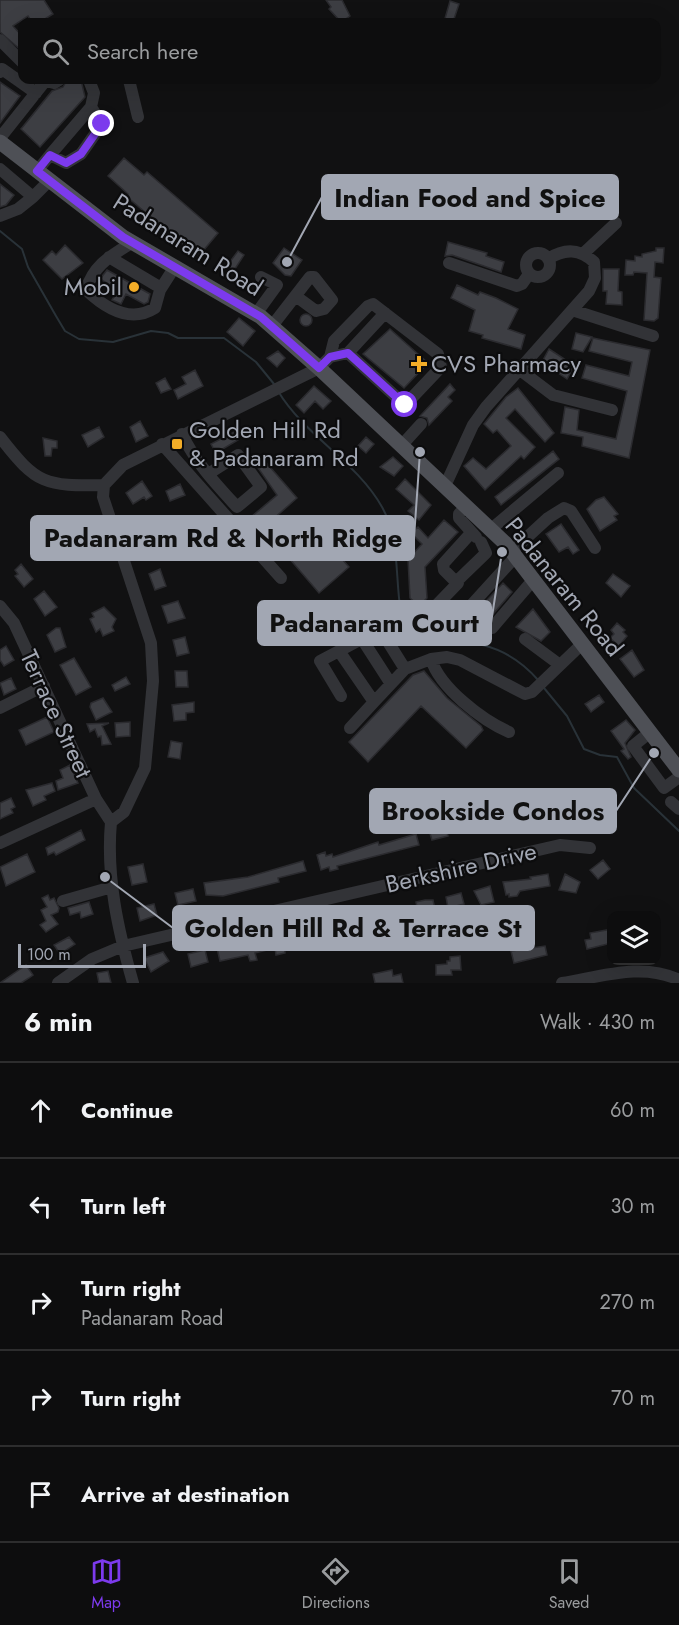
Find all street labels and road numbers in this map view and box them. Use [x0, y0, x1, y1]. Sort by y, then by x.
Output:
street label: Padanaram Road [107, 184, 270, 305]
street label: Padanaram Road [497, 509, 632, 664]
street label: Terrace Street [12, 644, 101, 784]
street label: Berkshire Drive [382, 833, 540, 902]

